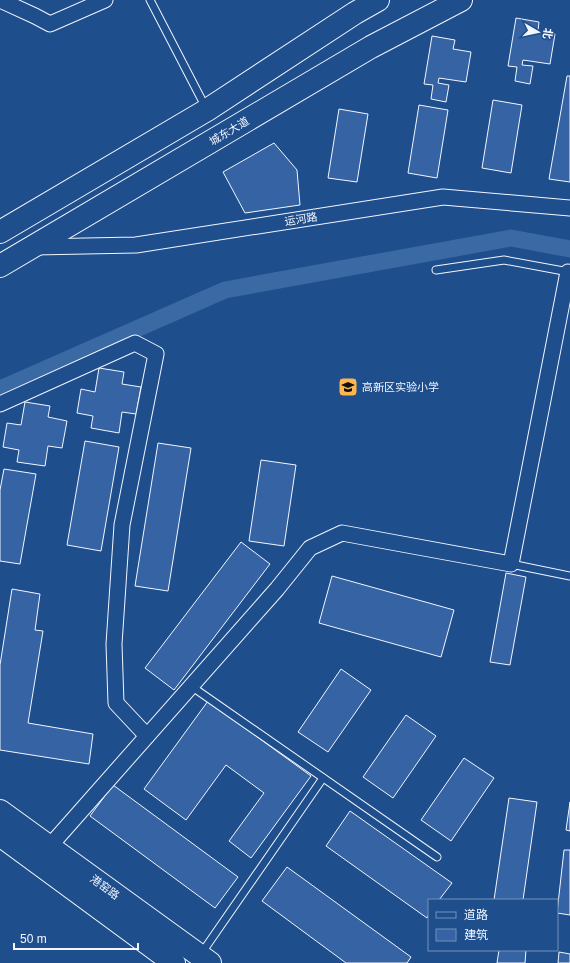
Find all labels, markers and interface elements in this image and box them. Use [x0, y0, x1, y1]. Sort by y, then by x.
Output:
north arrow [518, 12, 558, 52]
text: 北 [541, 27, 555, 40]
street label: 城东大道 [207, 115, 251, 147]
street label: 运河路 [284, 210, 318, 228]
school or university icon: 高新区实验小学 [337, 376, 359, 398]
place label: 高新区实验小学 [362, 381, 439, 393]
street label: 港窑路 [88, 872, 122, 902]
legend [428, 899, 558, 951]
text: 道路 [464, 908, 488, 922]
scale bar [14, 925, 138, 951]
text: 建筑 [464, 928, 488, 942]
text: 50 m [20, 932, 47, 946]

